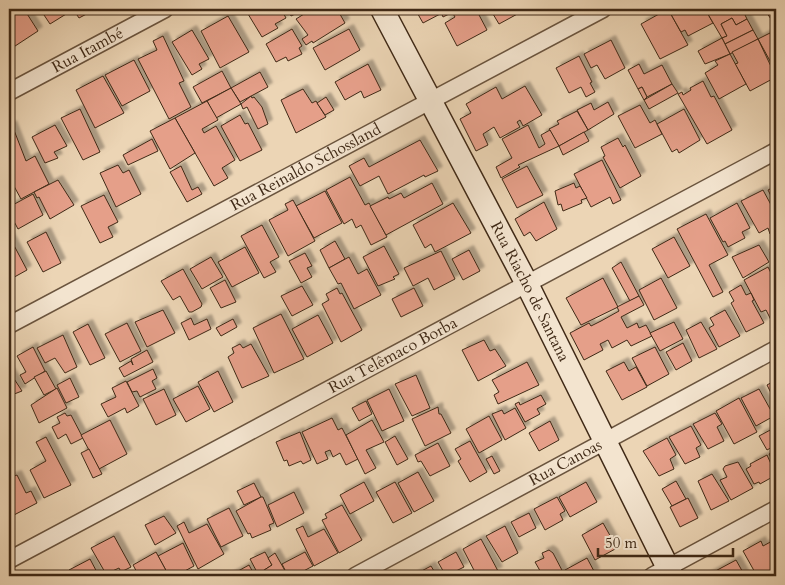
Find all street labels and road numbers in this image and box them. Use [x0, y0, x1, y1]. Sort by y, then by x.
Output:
street label: Rua Itambé [48, 22, 127, 78]
street label: Rua Reinaldo Schossland [226, 118, 385, 216]
street label: Rua Riacho de Santana [485, 218, 575, 366]
street label: Rua Telêmaco Borba [325, 312, 461, 399]
street label: Rua Canoas [525, 434, 606, 491]

